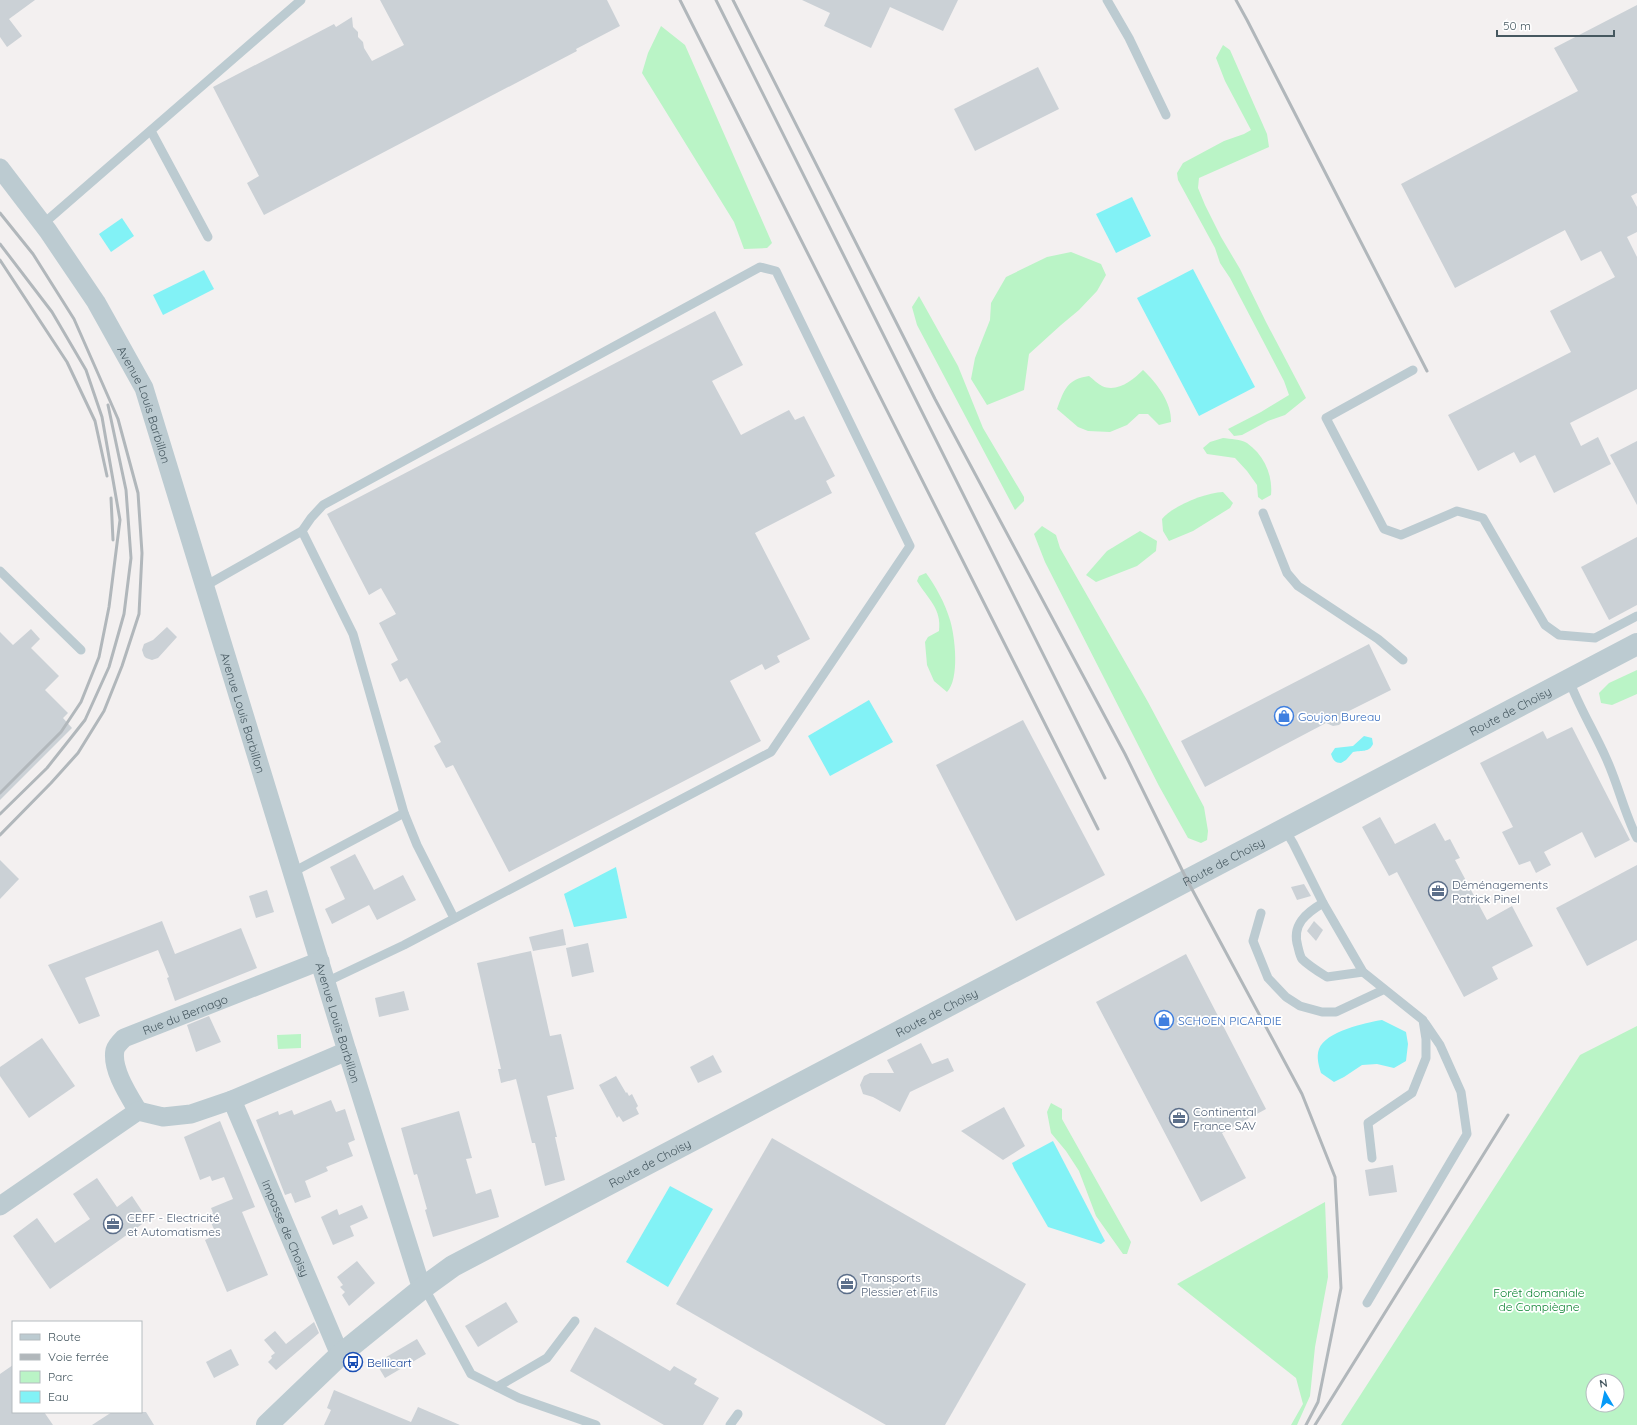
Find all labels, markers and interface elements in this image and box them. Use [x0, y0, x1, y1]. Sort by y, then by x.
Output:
scale bar [1497, 12, 1614, 38]
text: 50 m [1503, 18, 1531, 33]
street label: Avenue Louis Barbillon [114, 343, 174, 465]
street label: Avenue Louis Barbillon [218, 651, 269, 775]
street label: Route de Choisy [1466, 683, 1554, 738]
shop icon: Goujon Bureau [1273, 705, 1295, 727]
place label: Goujon Bureau [1298, 709, 1381, 724]
street label: Route de Choisy [1180, 834, 1267, 889]
place label: Déménagements Patrick Pinel [1452, 877, 1548, 906]
office icon: Déménagements Patrick Pinel [1427, 880, 1449, 902]
street label: Avenue Louis Barbillon [313, 960, 364, 1085]
street label: Route de Choisy [893, 984, 980, 1040]
street label: Rue du Bernago [140, 991, 230, 1038]
shop icon: SCHOEN PICARDIE [1153, 1009, 1175, 1031]
place label: SCHOEN PICARDIE [1178, 1013, 1282, 1028]
place label: Continental France SAV [1193, 1104, 1256, 1133]
office icon: Continental France SAV [1168, 1107, 1190, 1129]
street label: Route de Choisy [606, 1135, 693, 1190]
street label: Impasse de Choisy [259, 1177, 313, 1279]
place label: CEFF - Electricité et Automatismes [127, 1210, 221, 1239]
office icon: CEFF - Electricité et Automatismes [102, 1213, 124, 1235]
place label: Transports Plessier et Fils [861, 1270, 938, 1299]
office icon: Transports Plessier et Fils [836, 1273, 858, 1295]
park label: Forêt domaniale de Compiègne [1493, 1285, 1585, 1314]
legend [12, 1321, 142, 1413]
text: Route [48, 1329, 81, 1344]
text: Voie ferrée [48, 1349, 109, 1364]
bus stop icon: Bellicart [342, 1351, 364, 1373]
place label: Bellicart [367, 1355, 412, 1370]
text: Parc [48, 1369, 73, 1384]
north arrow [1585, 1373, 1625, 1413]
text: N [1598, 1376, 1609, 1391]
text: Eau [48, 1389, 69, 1404]

